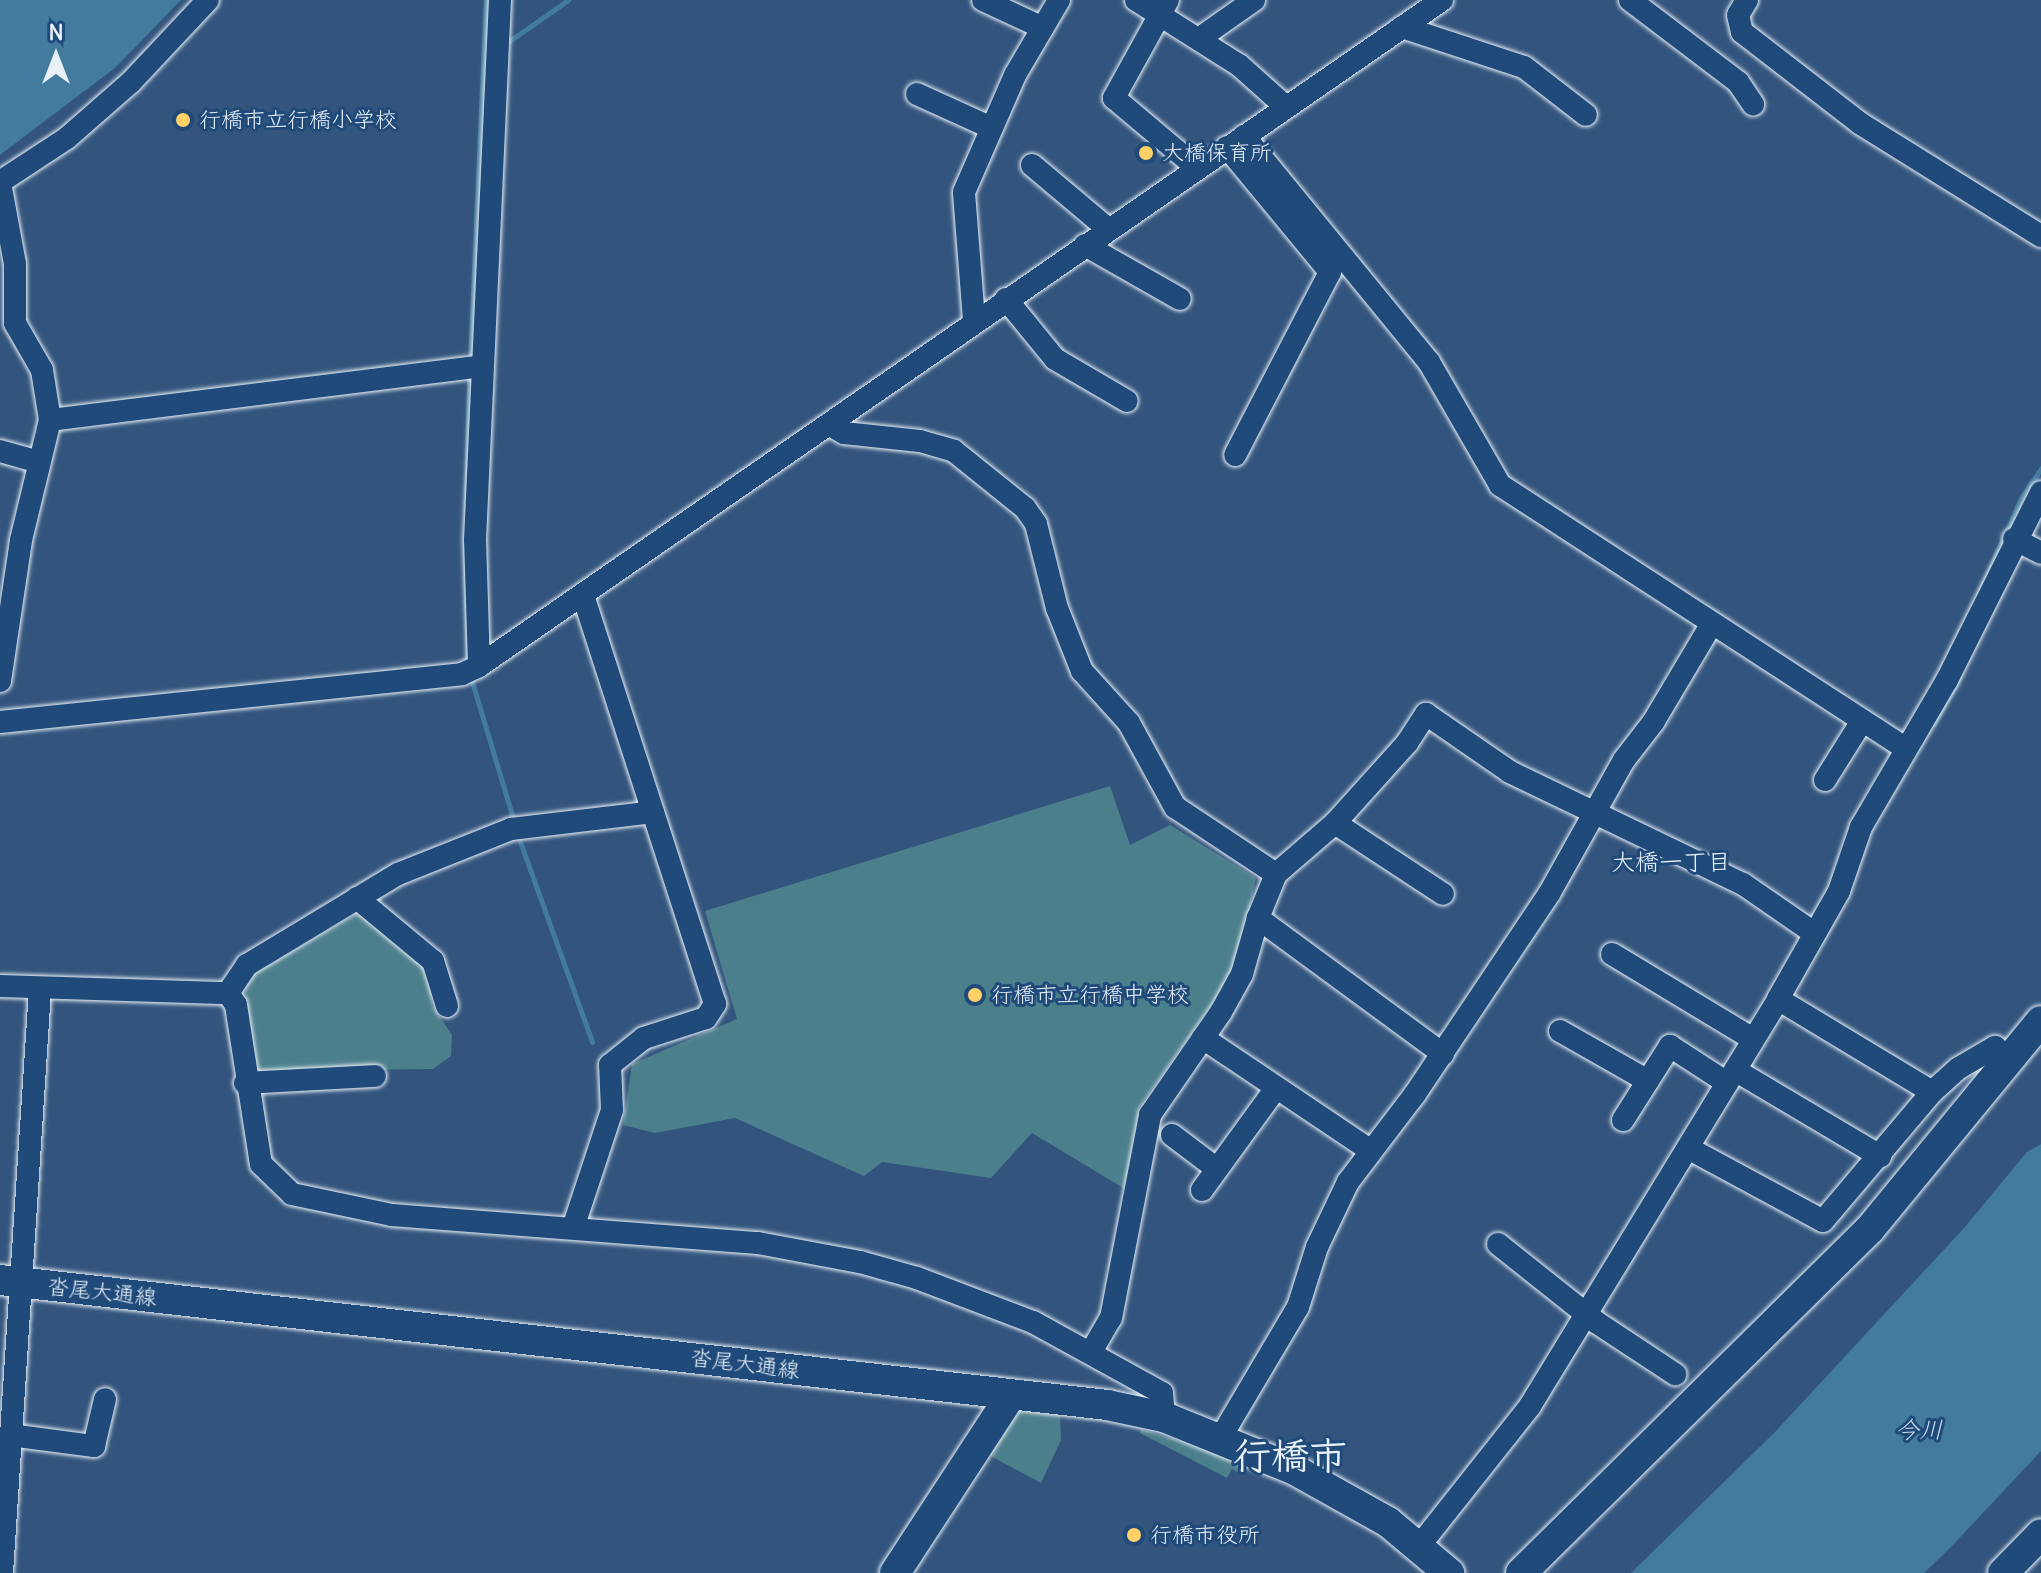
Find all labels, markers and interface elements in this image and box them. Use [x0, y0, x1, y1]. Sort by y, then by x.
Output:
north arrow [16, 16, 96, 96]
text: N [48, 18, 64, 46]
place label: 行橋市立行橋小学校 [199, 107, 397, 133]
marker: 行橋市立行橋小学校 [174, 111, 192, 129]
place label: 大橋保育所 [1162, 140, 1272, 166]
marker: 大橋保育所 [1137, 144, 1155, 162]
district label: 大橋一丁目 [1611, 848, 1731, 876]
place label: 行橋市立行橋中学校 [991, 982, 1189, 1008]
marker: 行橋市立行橋中学校 [966, 986, 984, 1004]
street label: 沓尾大通線 [46, 1273, 158, 1311]
street label: 沓尾大通線 [689, 1344, 801, 1384]
water label: 今川 [1895, 1416, 1943, 1444]
district label: 行橋市 [1233, 1433, 1347, 1479]
place label: 行橋市役所 [1150, 1522, 1260, 1548]
marker: 行橋市役所 [1125, 1526, 1143, 1544]

